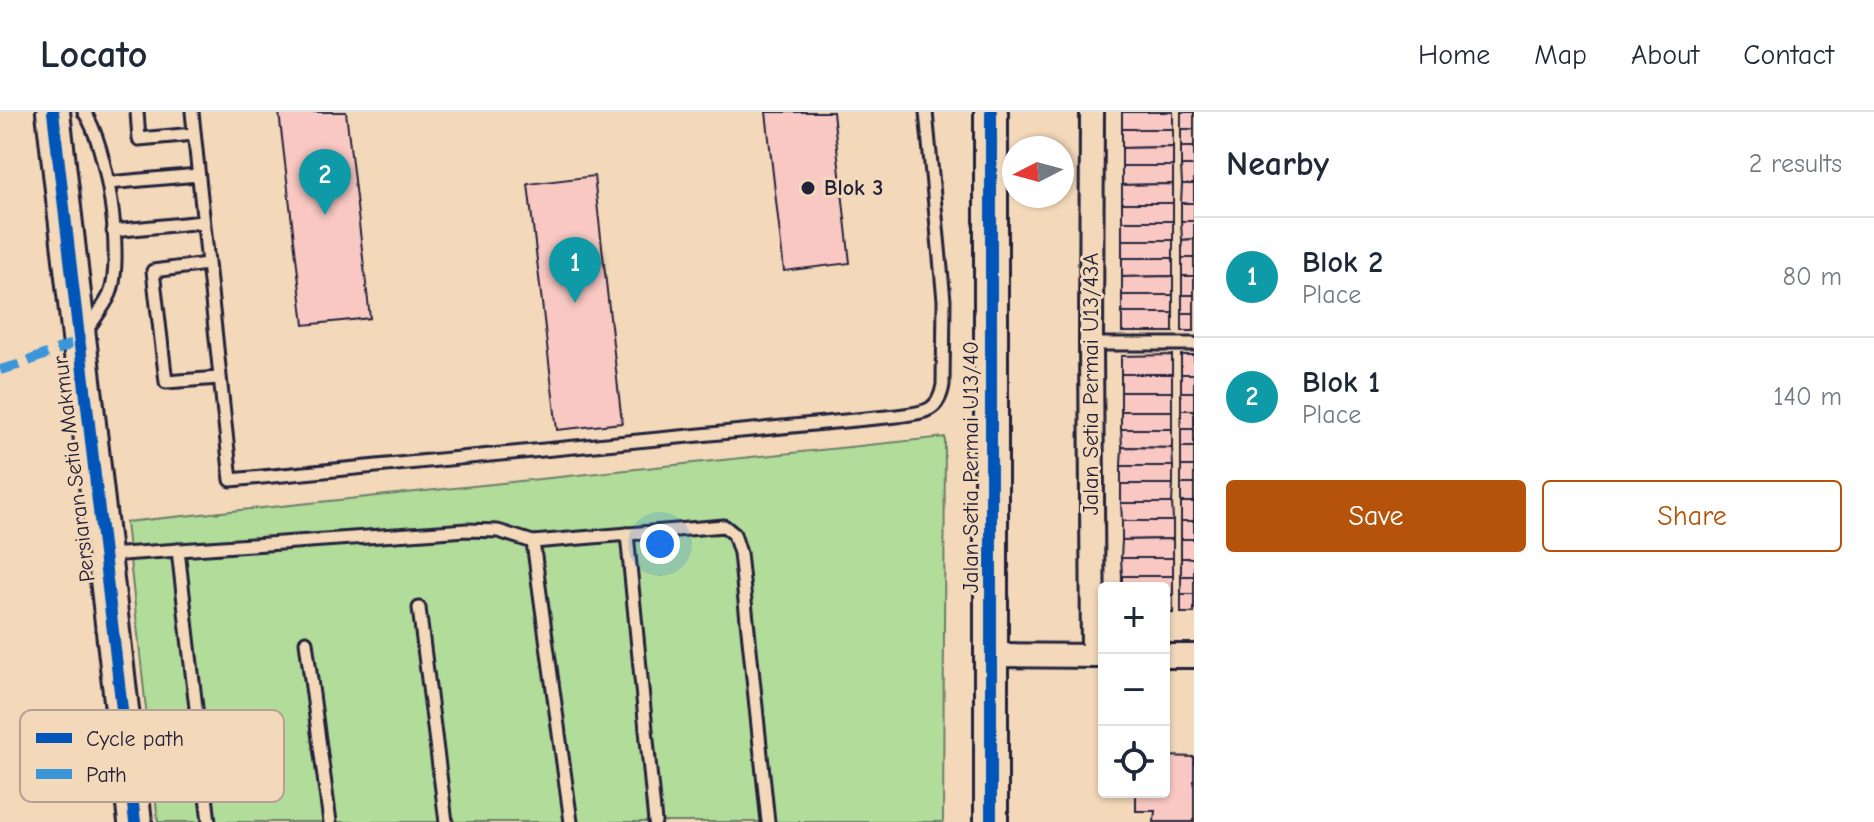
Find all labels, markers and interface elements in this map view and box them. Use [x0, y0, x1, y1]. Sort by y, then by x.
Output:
text: Locato [40, 33, 148, 77]
text: Home [1418, 39, 1490, 71]
text: Map [1534, 39, 1587, 71]
text: About [1631, 39, 1699, 71]
text: Contact [1743, 39, 1834, 71]
north arrow [1002, 136, 1074, 208]
text: Nearby [1226, 144, 1329, 184]
pin: 2 [299, 149, 351, 215]
text: 2 results [1749, 149, 1842, 179]
place label: Blok 3 [824, 175, 883, 201]
marker: Blok 3 [799, 179, 817, 197]
pin: 1 [549, 237, 601, 303]
text: Blok 2 [1302, 245, 1383, 280]
street label: Jalan Setia Permai U13/43A [1078, 253, 1104, 515]
text: 1 [1247, 262, 1257, 292]
text: 80 m [1783, 262, 1842, 292]
text: Place [1302, 280, 1361, 310]
street label: Jalan Setia Permai U13/40 [958, 341, 984, 593]
street label: Persiaran Setia Makmur [47, 354, 101, 584]
text: Blok 1 [1302, 365, 1380, 400]
text: 2 [1246, 382, 1258, 412]
text: 140 m [1773, 382, 1842, 412]
text: Place [1302, 400, 1361, 430]
button: Save [1226, 480, 1526, 552]
button: Share [1542, 480, 1842, 552]
your location [640, 524, 680, 564]
map controls [1098, 582, 1170, 798]
button: + [1098, 582, 1170, 654]
button: − [1098, 654, 1170, 726]
legend [20, 710, 284, 802]
text: Cycle path [86, 726, 184, 752]
button: locate [1098, 726, 1170, 798]
text: Path [86, 762, 127, 788]

